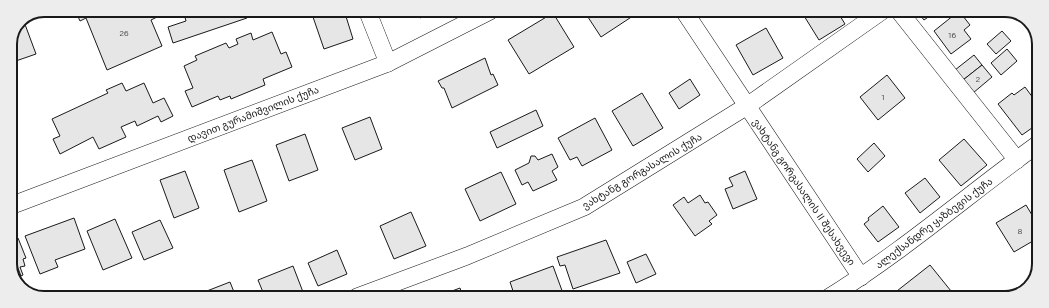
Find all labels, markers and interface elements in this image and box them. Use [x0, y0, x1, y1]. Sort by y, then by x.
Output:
house number: 26 [120, 28, 129, 38]
house number: 16 [948, 30, 956, 40]
house number: 2 [976, 74, 980, 84]
street label: დავით გურამიშვილის ქუჩა [185, 83, 321, 145]
house number: 1 [881, 92, 885, 102]
street label: ვახტანგ გორგასალის II შესახვევი [750, 116, 858, 268]
street label: ვახტანგ გორგასალის ქუჩა [580, 130, 704, 212]
street label: ალექსანდრე ყაზბეგის ქუჩა [873, 175, 995, 271]
house number: 8 [1018, 226, 1023, 236]

